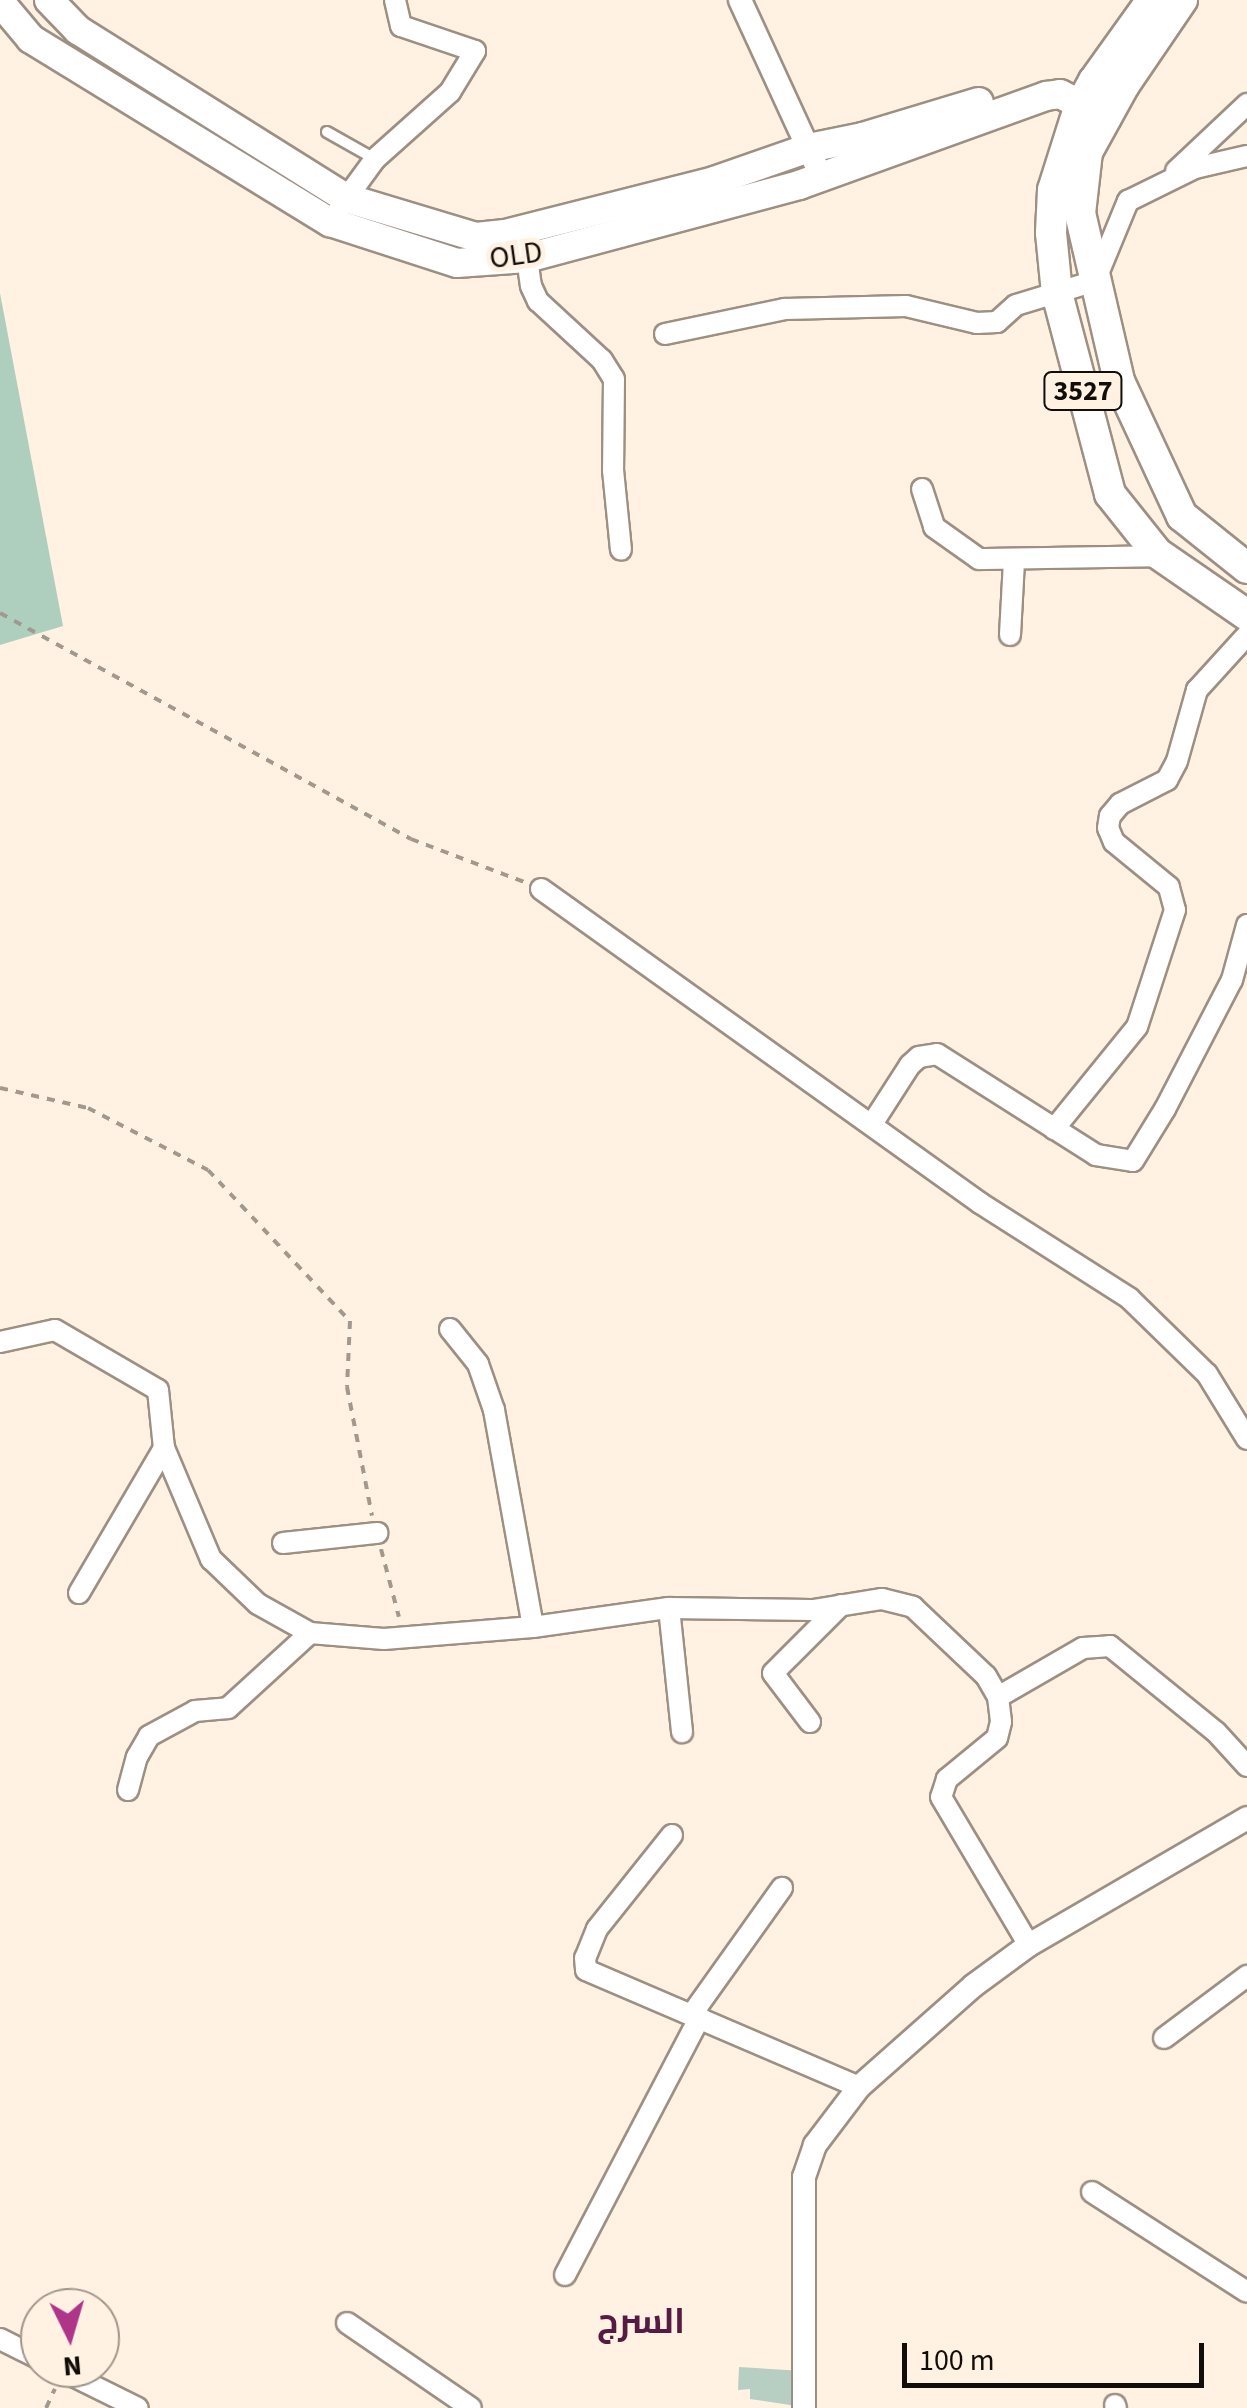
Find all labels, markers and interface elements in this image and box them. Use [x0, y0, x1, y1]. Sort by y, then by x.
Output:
street label: OLD [487, 234, 545, 278]
road number: 3527 [1043, 368, 1123, 414]
north arrow [20, 2288, 120, 2388]
district label: السرج [597, 2301, 685, 2343]
scale bar [907, 2323, 1210, 2385]
text: 100 m [919, 2339, 995, 2382]
text: N [61, 2345, 83, 2387]

